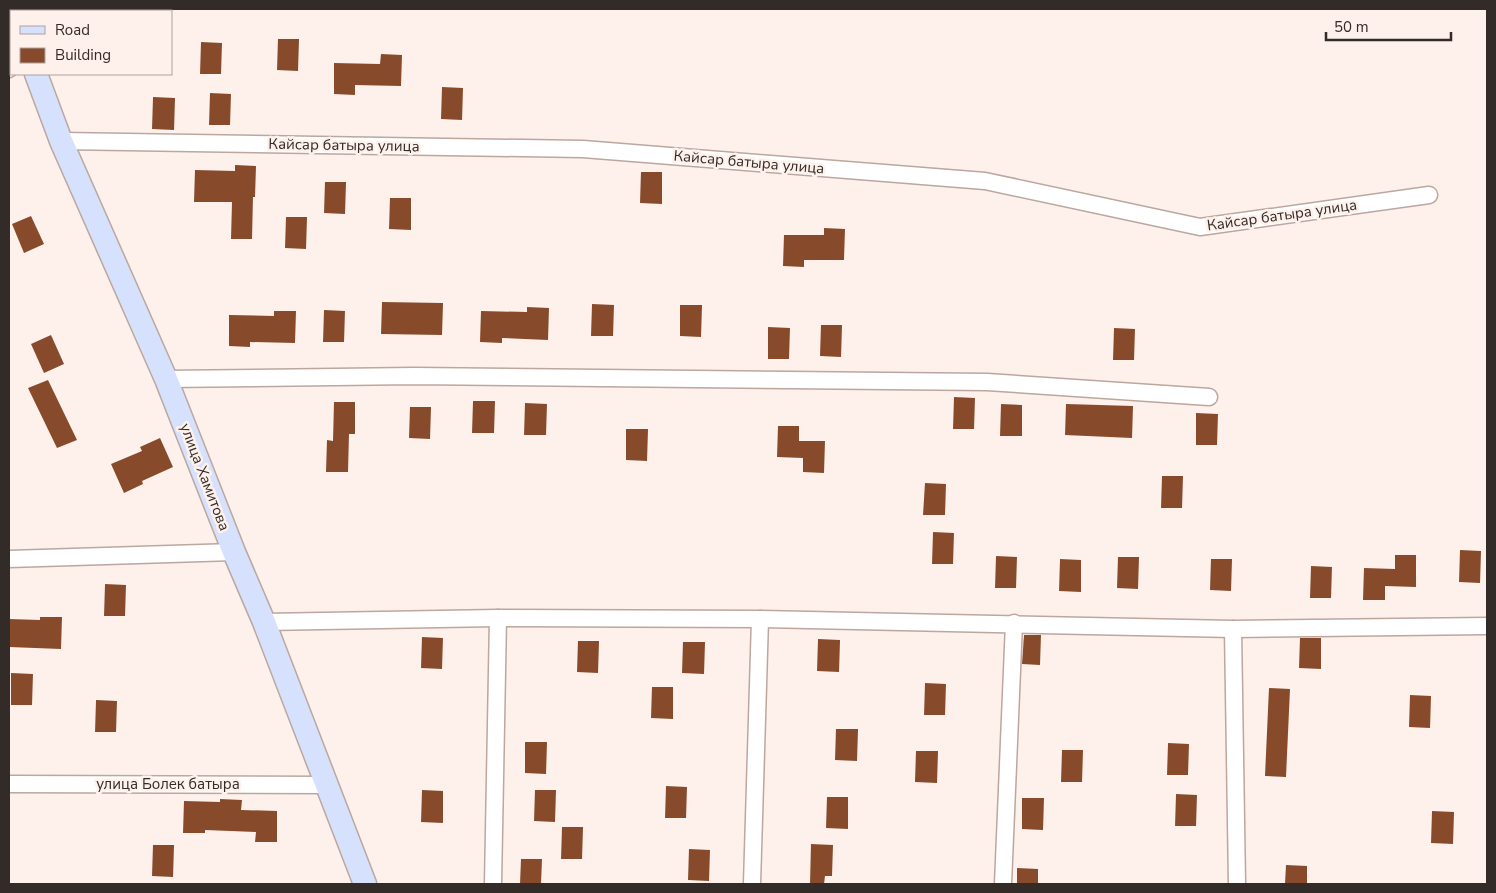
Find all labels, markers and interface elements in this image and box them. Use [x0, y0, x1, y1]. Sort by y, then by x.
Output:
legend [10, 10, 172, 75]
scale bar [1326, 10, 1451, 42]
text: 50 m [1334, 17, 1369, 37]
text: Road [55, 20, 90, 40]
text: Building [55, 45, 111, 65]
street label: Кайсар батыра улица [268, 134, 420, 156]
street label: Кайсар батыра улица [673, 145, 825, 179]
street label: Кайсар батыра улица [1206, 195, 1358, 235]
street label: улица Хамитова [175, 420, 235, 534]
street label: улица Болек батыра [96, 774, 240, 794]

